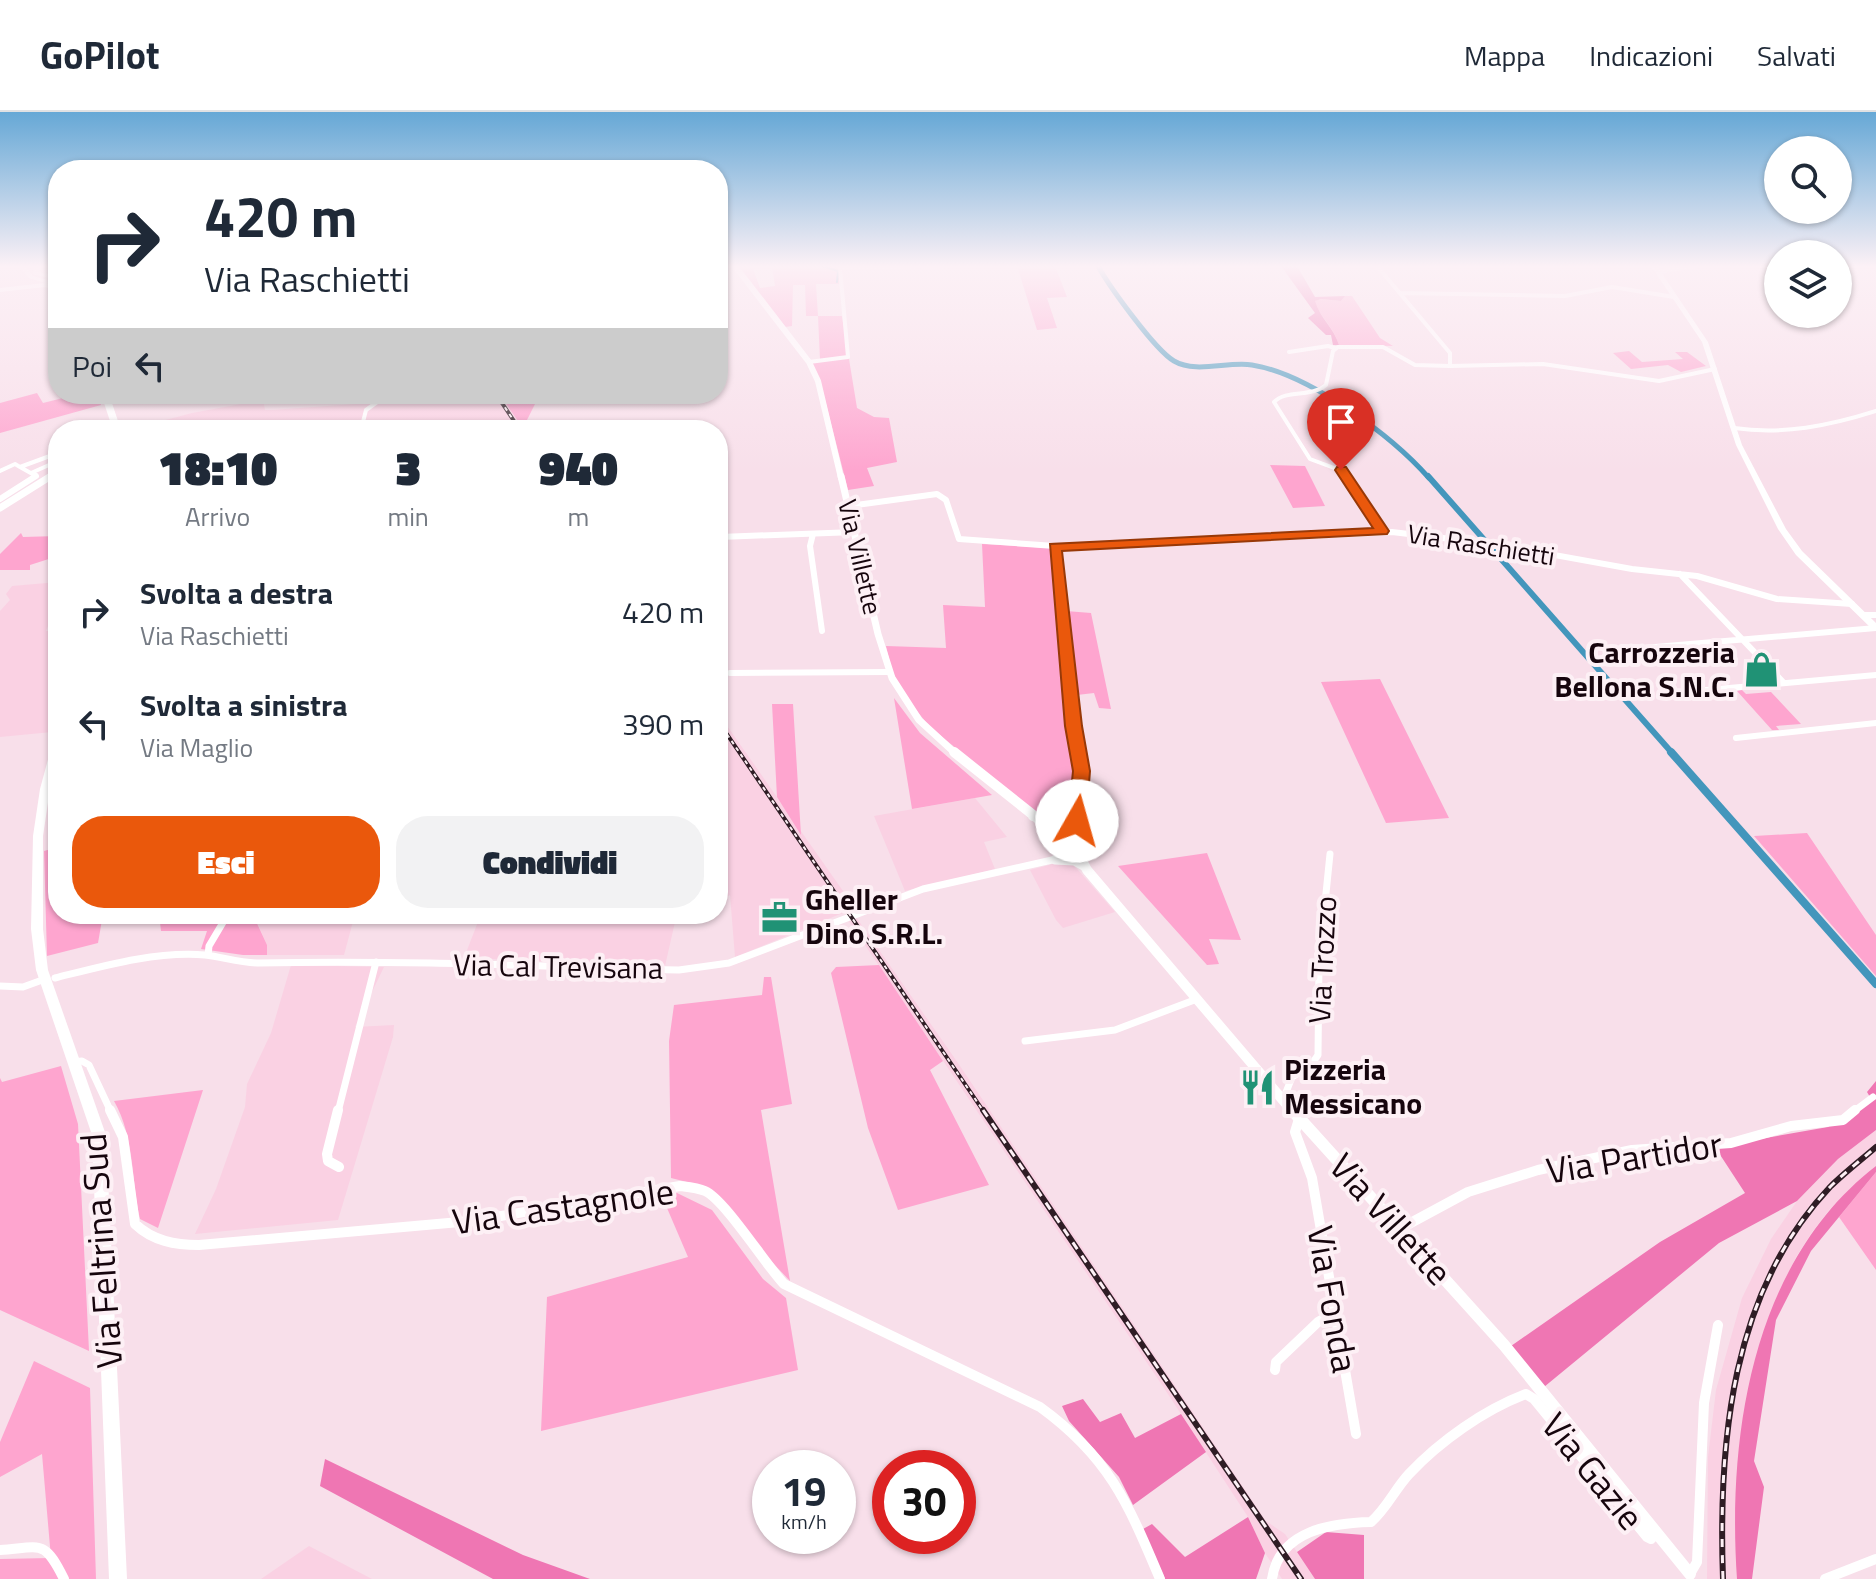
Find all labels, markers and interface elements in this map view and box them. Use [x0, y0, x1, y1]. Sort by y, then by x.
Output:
text: GoPilot [40, 26, 160, 84]
text: Mappa [1464, 34, 1545, 77]
text: Indicazioni [1589, 34, 1713, 77]
text: Salvati [1757, 34, 1836, 77]
map controls [1764, 136, 1852, 328]
button: search [1764, 136, 1852, 224]
text: 420 m [204, 174, 357, 259]
icon: right [72, 192, 176, 296]
button: layers [1764, 240, 1852, 328]
text: Via Raschietti [204, 251, 410, 306]
text: Poi [72, 343, 112, 389]
icon: left [128, 344, 172, 388]
pin [1307, 388, 1375, 470]
icon: arrive [1319, 400, 1363, 444]
text: 18:10 [158, 431, 277, 504]
text: 3 [395, 431, 421, 504]
text: 940 [539, 431, 618, 504]
street label: Via Villette [828, 496, 893, 618]
text: Arrivo [185, 497, 250, 536]
text: min [387, 497, 429, 536]
text: m [568, 497, 589, 536]
street label: Via Raschietti [1405, 514, 1558, 575]
text: Svolta a destra [140, 570, 333, 616]
text: 420 m [622, 589, 704, 635]
icon: right [72, 590, 116, 634]
text: Via Raschietti [140, 616, 289, 655]
place label: Carrozzeria Bellona S.N.C. [1554, 629, 1735, 709]
shop icon: Carrozzeria Bellona S.N.C. [1742, 651, 1780, 689]
text: Svolta a sinistra [140, 682, 348, 728]
text: 390 m [622, 701, 704, 747]
icon: left [72, 702, 116, 746]
text: Via Maglio [140, 728, 253, 767]
position arrow [1035, 779, 1119, 863]
button: Esci [72, 816, 380, 908]
button: Condividi [396, 816, 704, 908]
place label: Gheller Dino S.R.L. [805, 876, 943, 956]
street label: Via Trozzo [1296, 895, 1348, 1025]
office icon: Gheller Dino S.R.L. [760, 898, 798, 936]
street label: Via Cal Trevisana [453, 941, 663, 991]
place label: Pizzeria Messicano [1284, 1046, 1422, 1126]
restaurant icon: Pizzeria Messicano [1239, 1068, 1277, 1106]
street label: Via Partidor [1542, 1115, 1726, 1198]
street label: Via Feltrina Sud [65, 1132, 136, 1370]
street label: Via Villette [1317, 1140, 1466, 1297]
street label: Via Castagnole [449, 1163, 677, 1248]
street label: Via Fonda [1294, 1221, 1373, 1377]
street label: Via Gazie [1529, 1400, 1658, 1541]
speed limit sign: 30 [872, 1450, 976, 1554]
text: 19 [782, 1461, 826, 1522]
text: km/h [781, 1506, 827, 1537]

